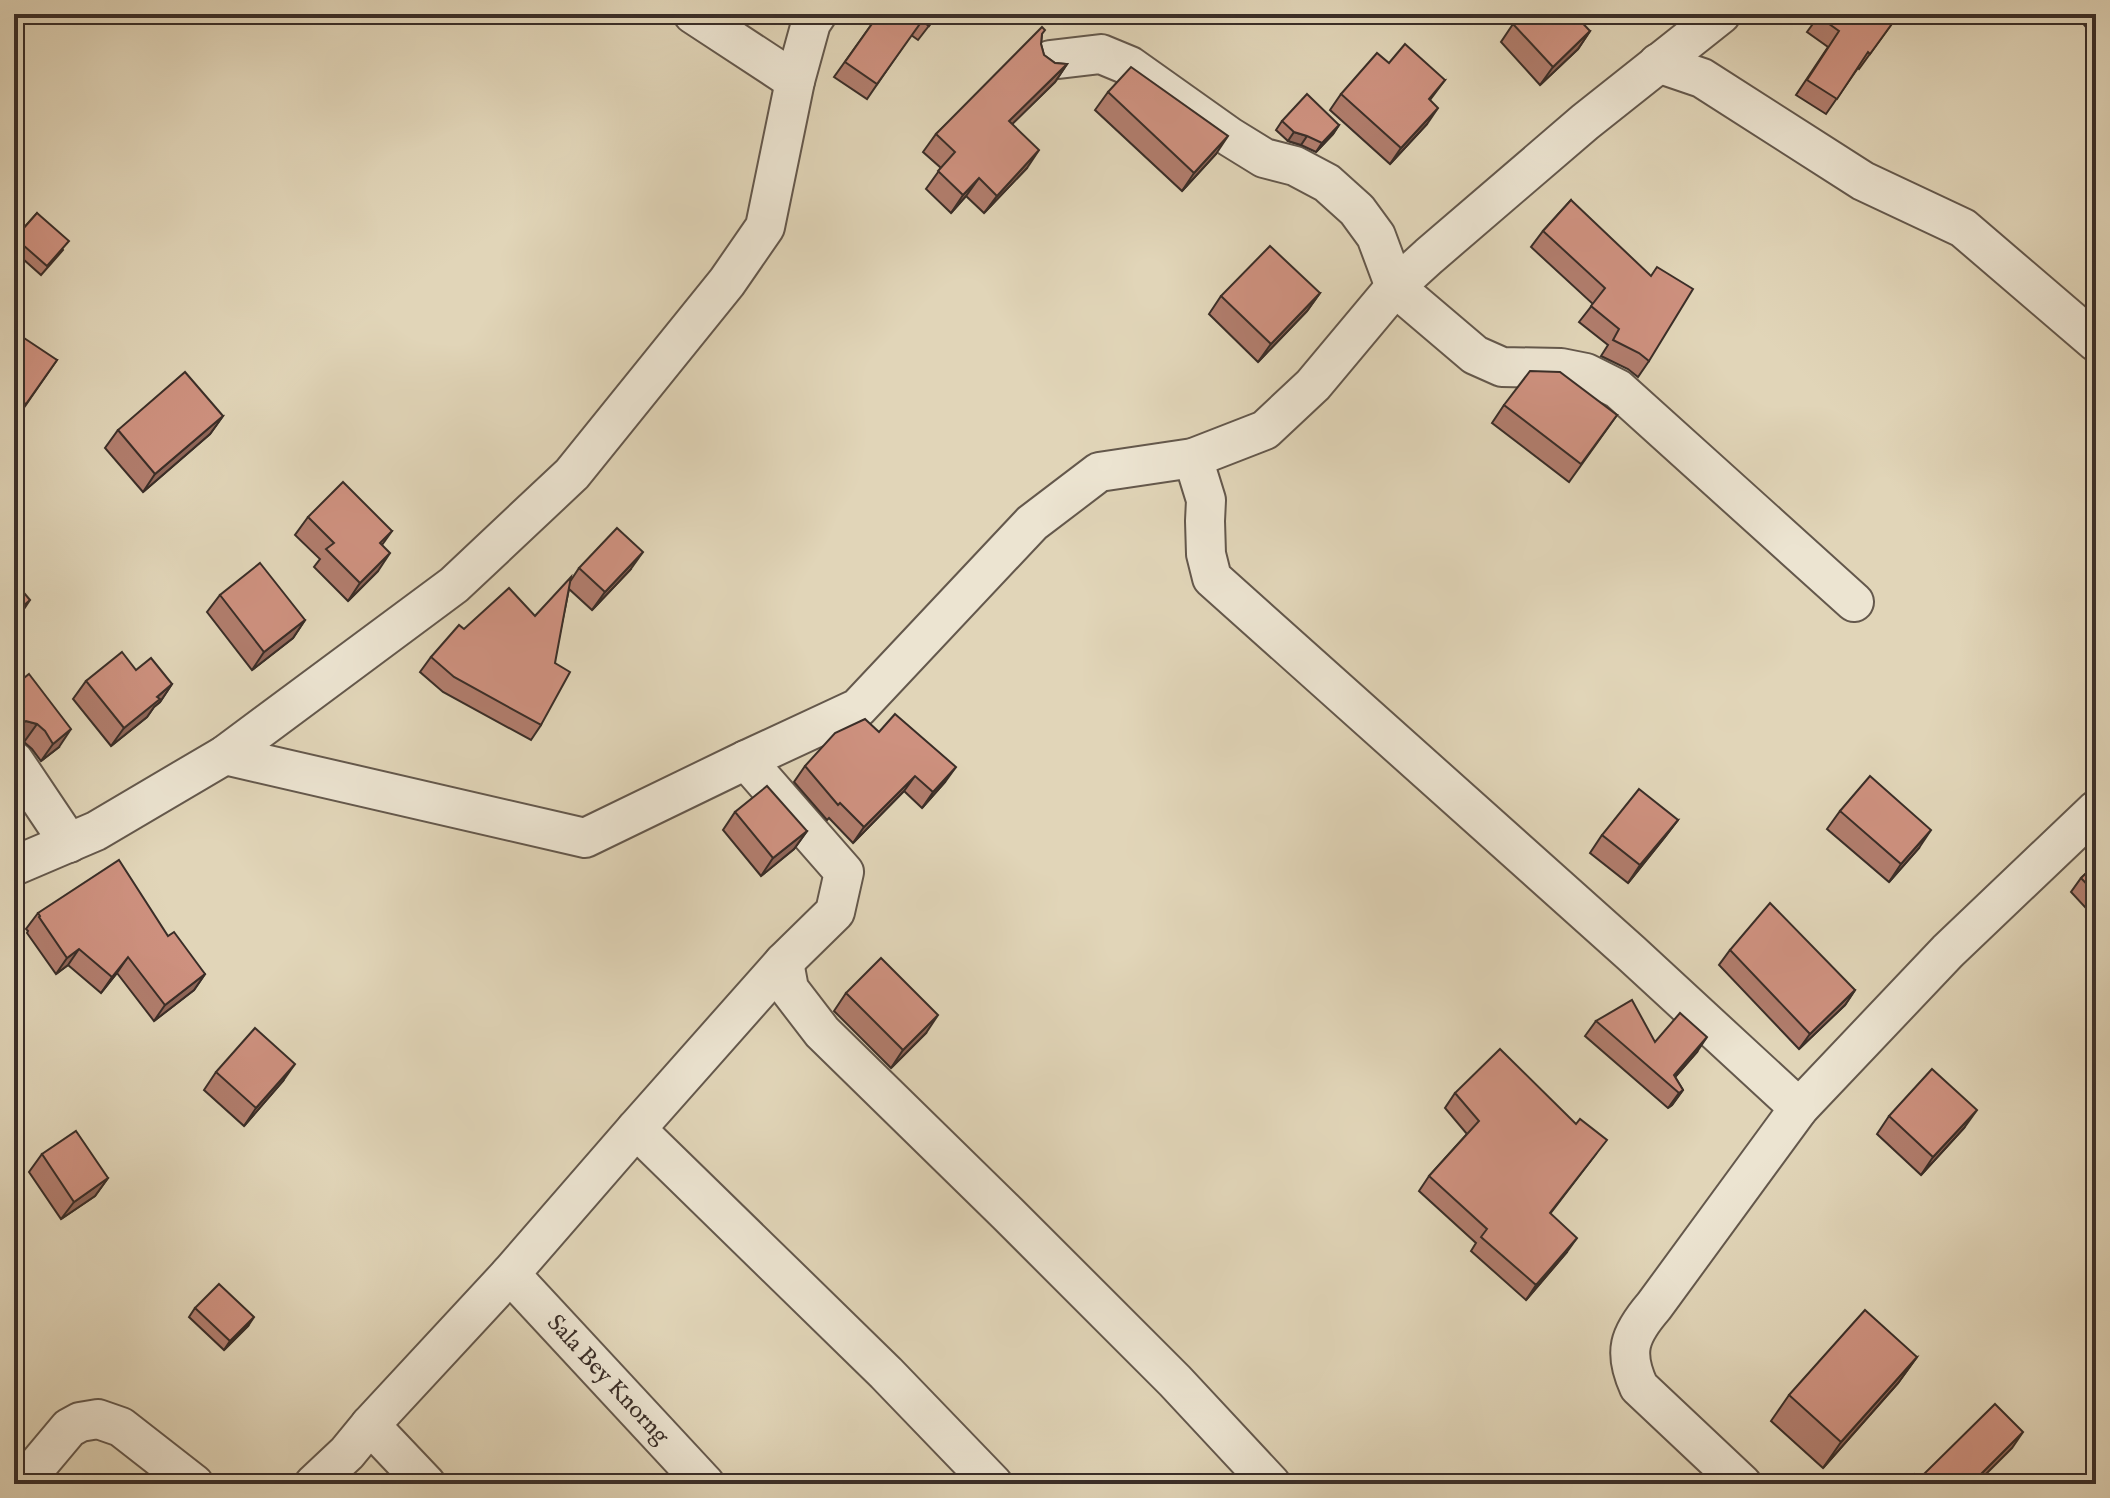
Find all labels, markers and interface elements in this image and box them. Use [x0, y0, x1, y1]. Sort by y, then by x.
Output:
street label: Sala Bey Knorng [540, 1308, 677, 1452]

